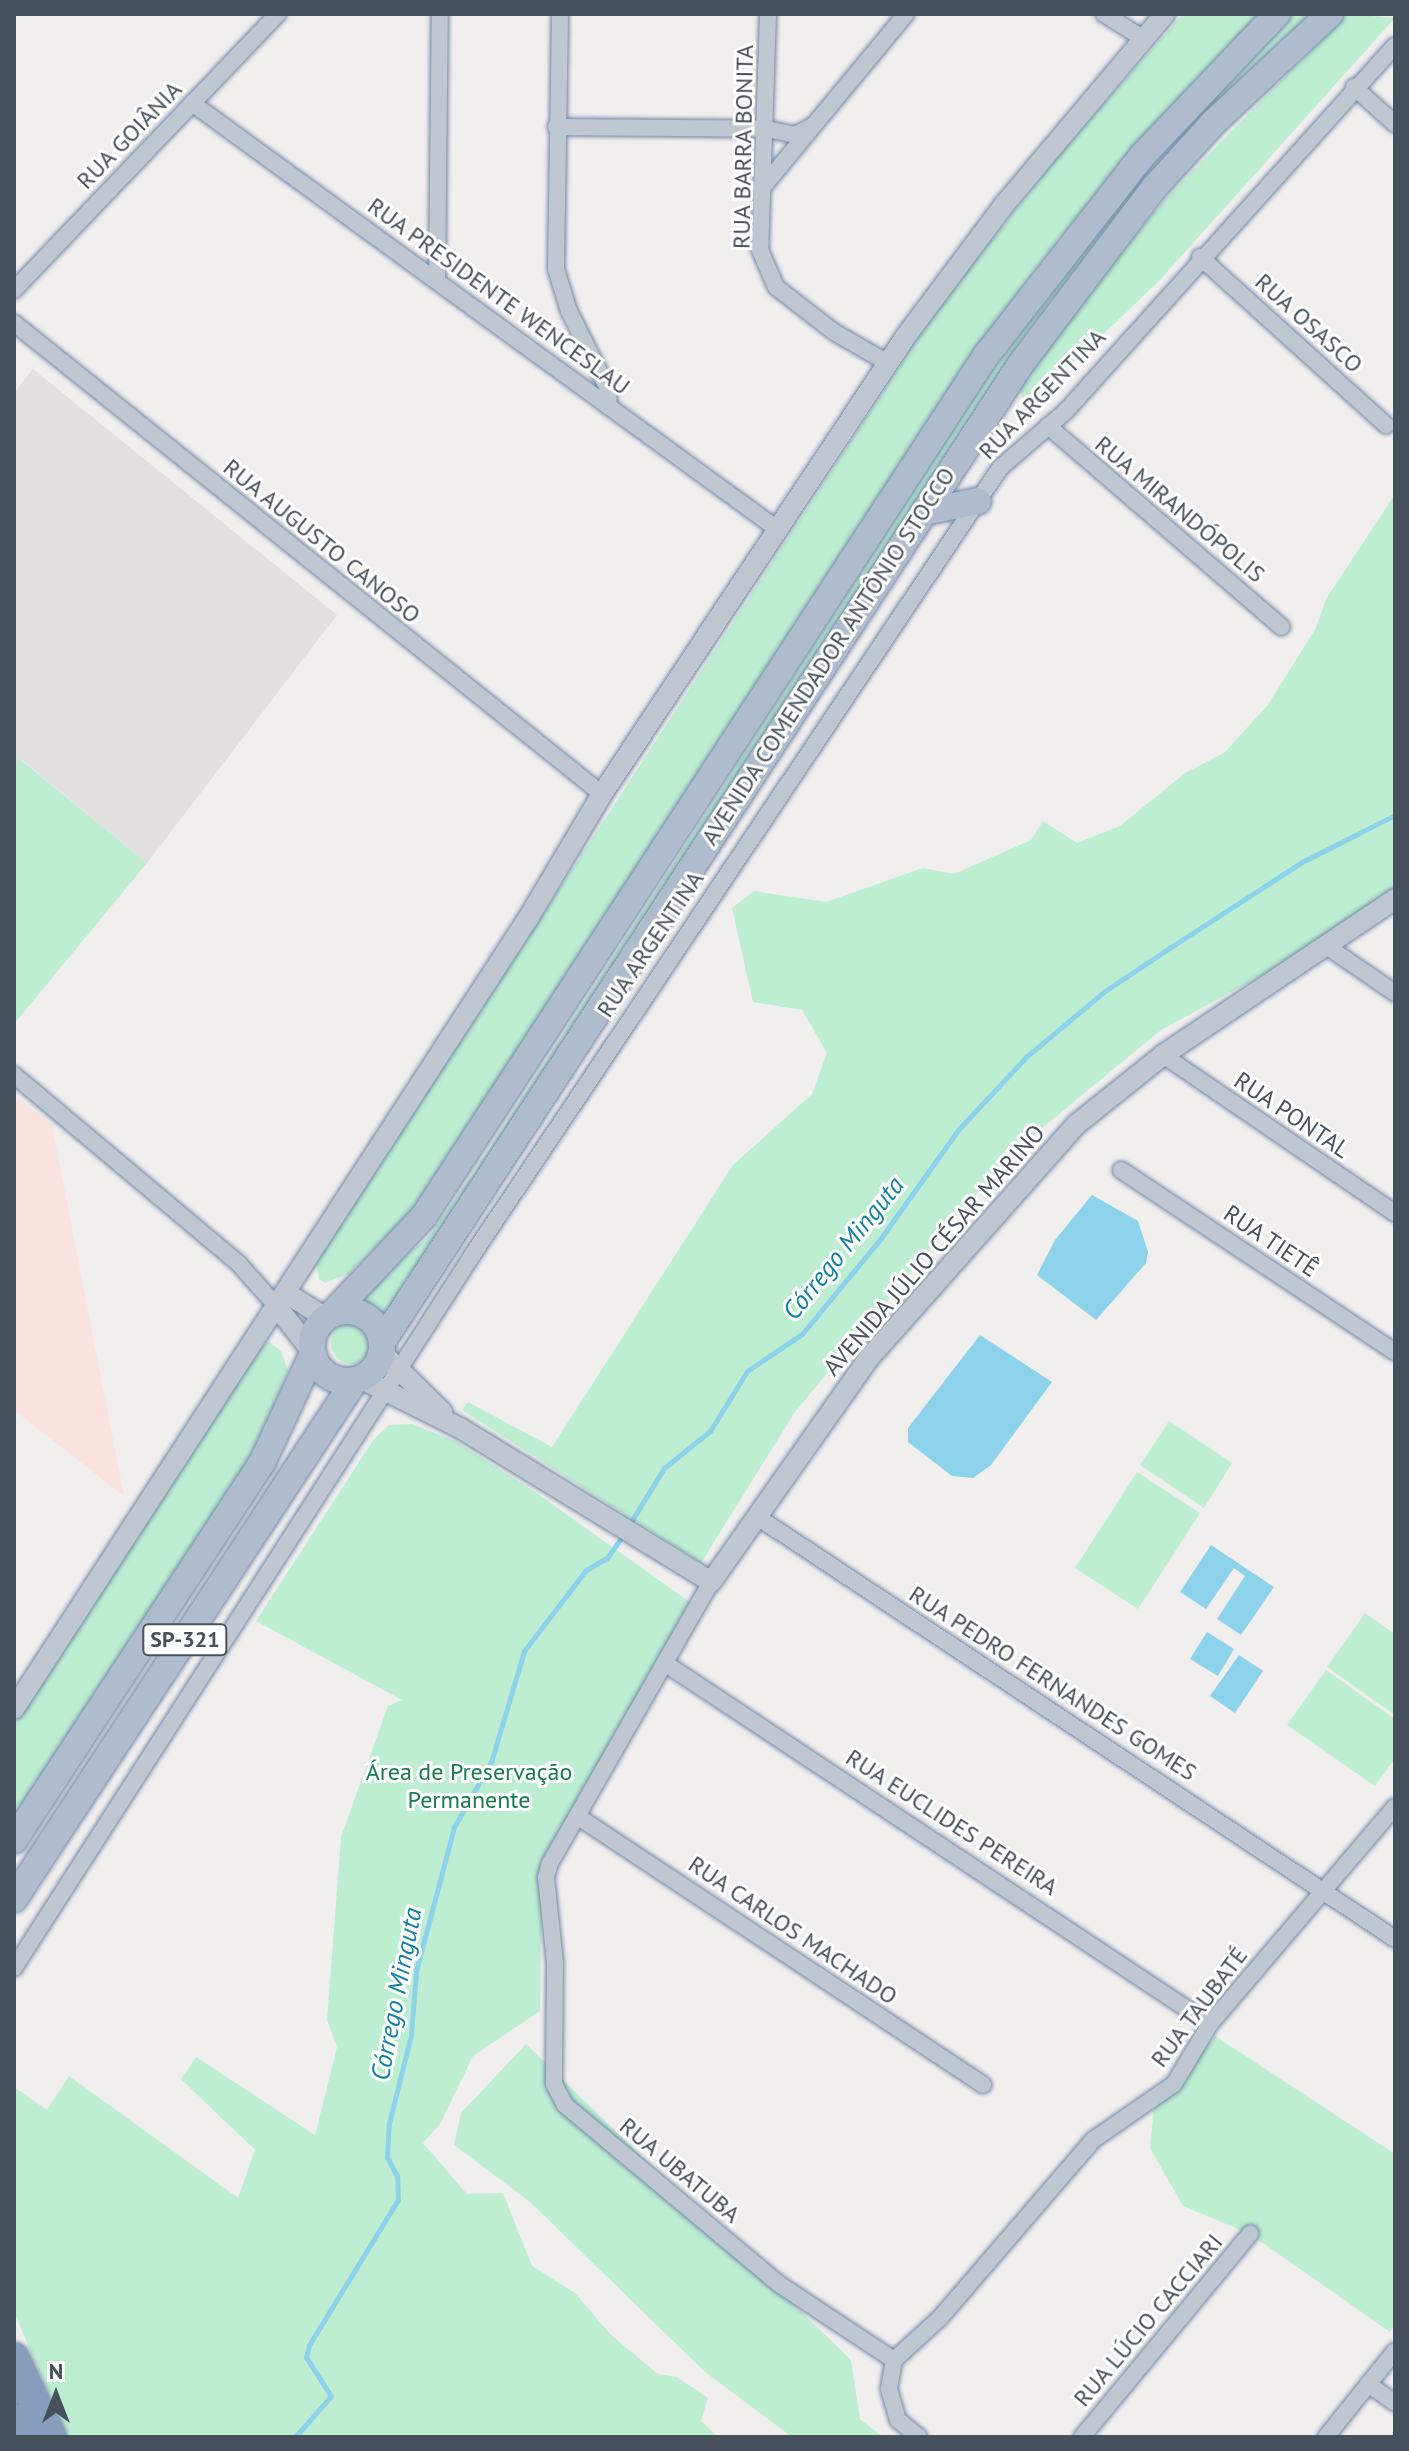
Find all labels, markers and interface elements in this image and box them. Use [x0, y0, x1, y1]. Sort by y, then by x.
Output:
street label: RUA BARRA BONITA [727, 44, 759, 250]
street label: RUA GOIÂNIA [70, 75, 188, 195]
street label: RUA PRESIDENTE WENCESLAU [362, 191, 636, 401]
street label: RUA OSASCO [1249, 267, 1369, 379]
street label: RUA ARGENTINA [972, 322, 1112, 466]
street label: RUA MIRANDÓPOLIS [1089, 429, 1271, 589]
street label: RUA AUGUSTO CANOSO [217, 452, 427, 630]
street label: AVENIDA COMENDADOR ANTÔNIO STOCCO [694, 461, 962, 851]
street label: RUA ARGENTINA [590, 865, 710, 1023]
street label: RUA PONTAL [1228, 1066, 1356, 1164]
street label: AVENIDA JÚLIO CÉSAR MARINO [817, 1118, 1051, 1382]
water label: Córrego Minguta [776, 1170, 910, 1326]
street label: RUA TIETÊ [1217, 1198, 1325, 1284]
street label: RUA PEDRO FERNANDES GOMES [904, 1579, 1202, 1787]
road number: SP-321 [141, 1622, 229, 1658]
street label: RUA EUCLIDES PEREIRA [840, 1742, 1064, 1902]
park label: Área de Preservação Permanente [366, 1758, 572, 1814]
street label: RUA CARLOS MACHADO [683, 1849, 903, 2011]
water label: Córrego Minguta [364, 1905, 428, 2083]
street label: RUA TAUBATÉ [1144, 1941, 1254, 2073]
street label: RUA UBATUBA [613, 2111, 747, 2229]
street label: RUA LÚCIO CACCIARI [1067, 2227, 1229, 2413]
north arrow [16, 2355, 96, 2435]
text: N [49, 2357, 63, 2385]

